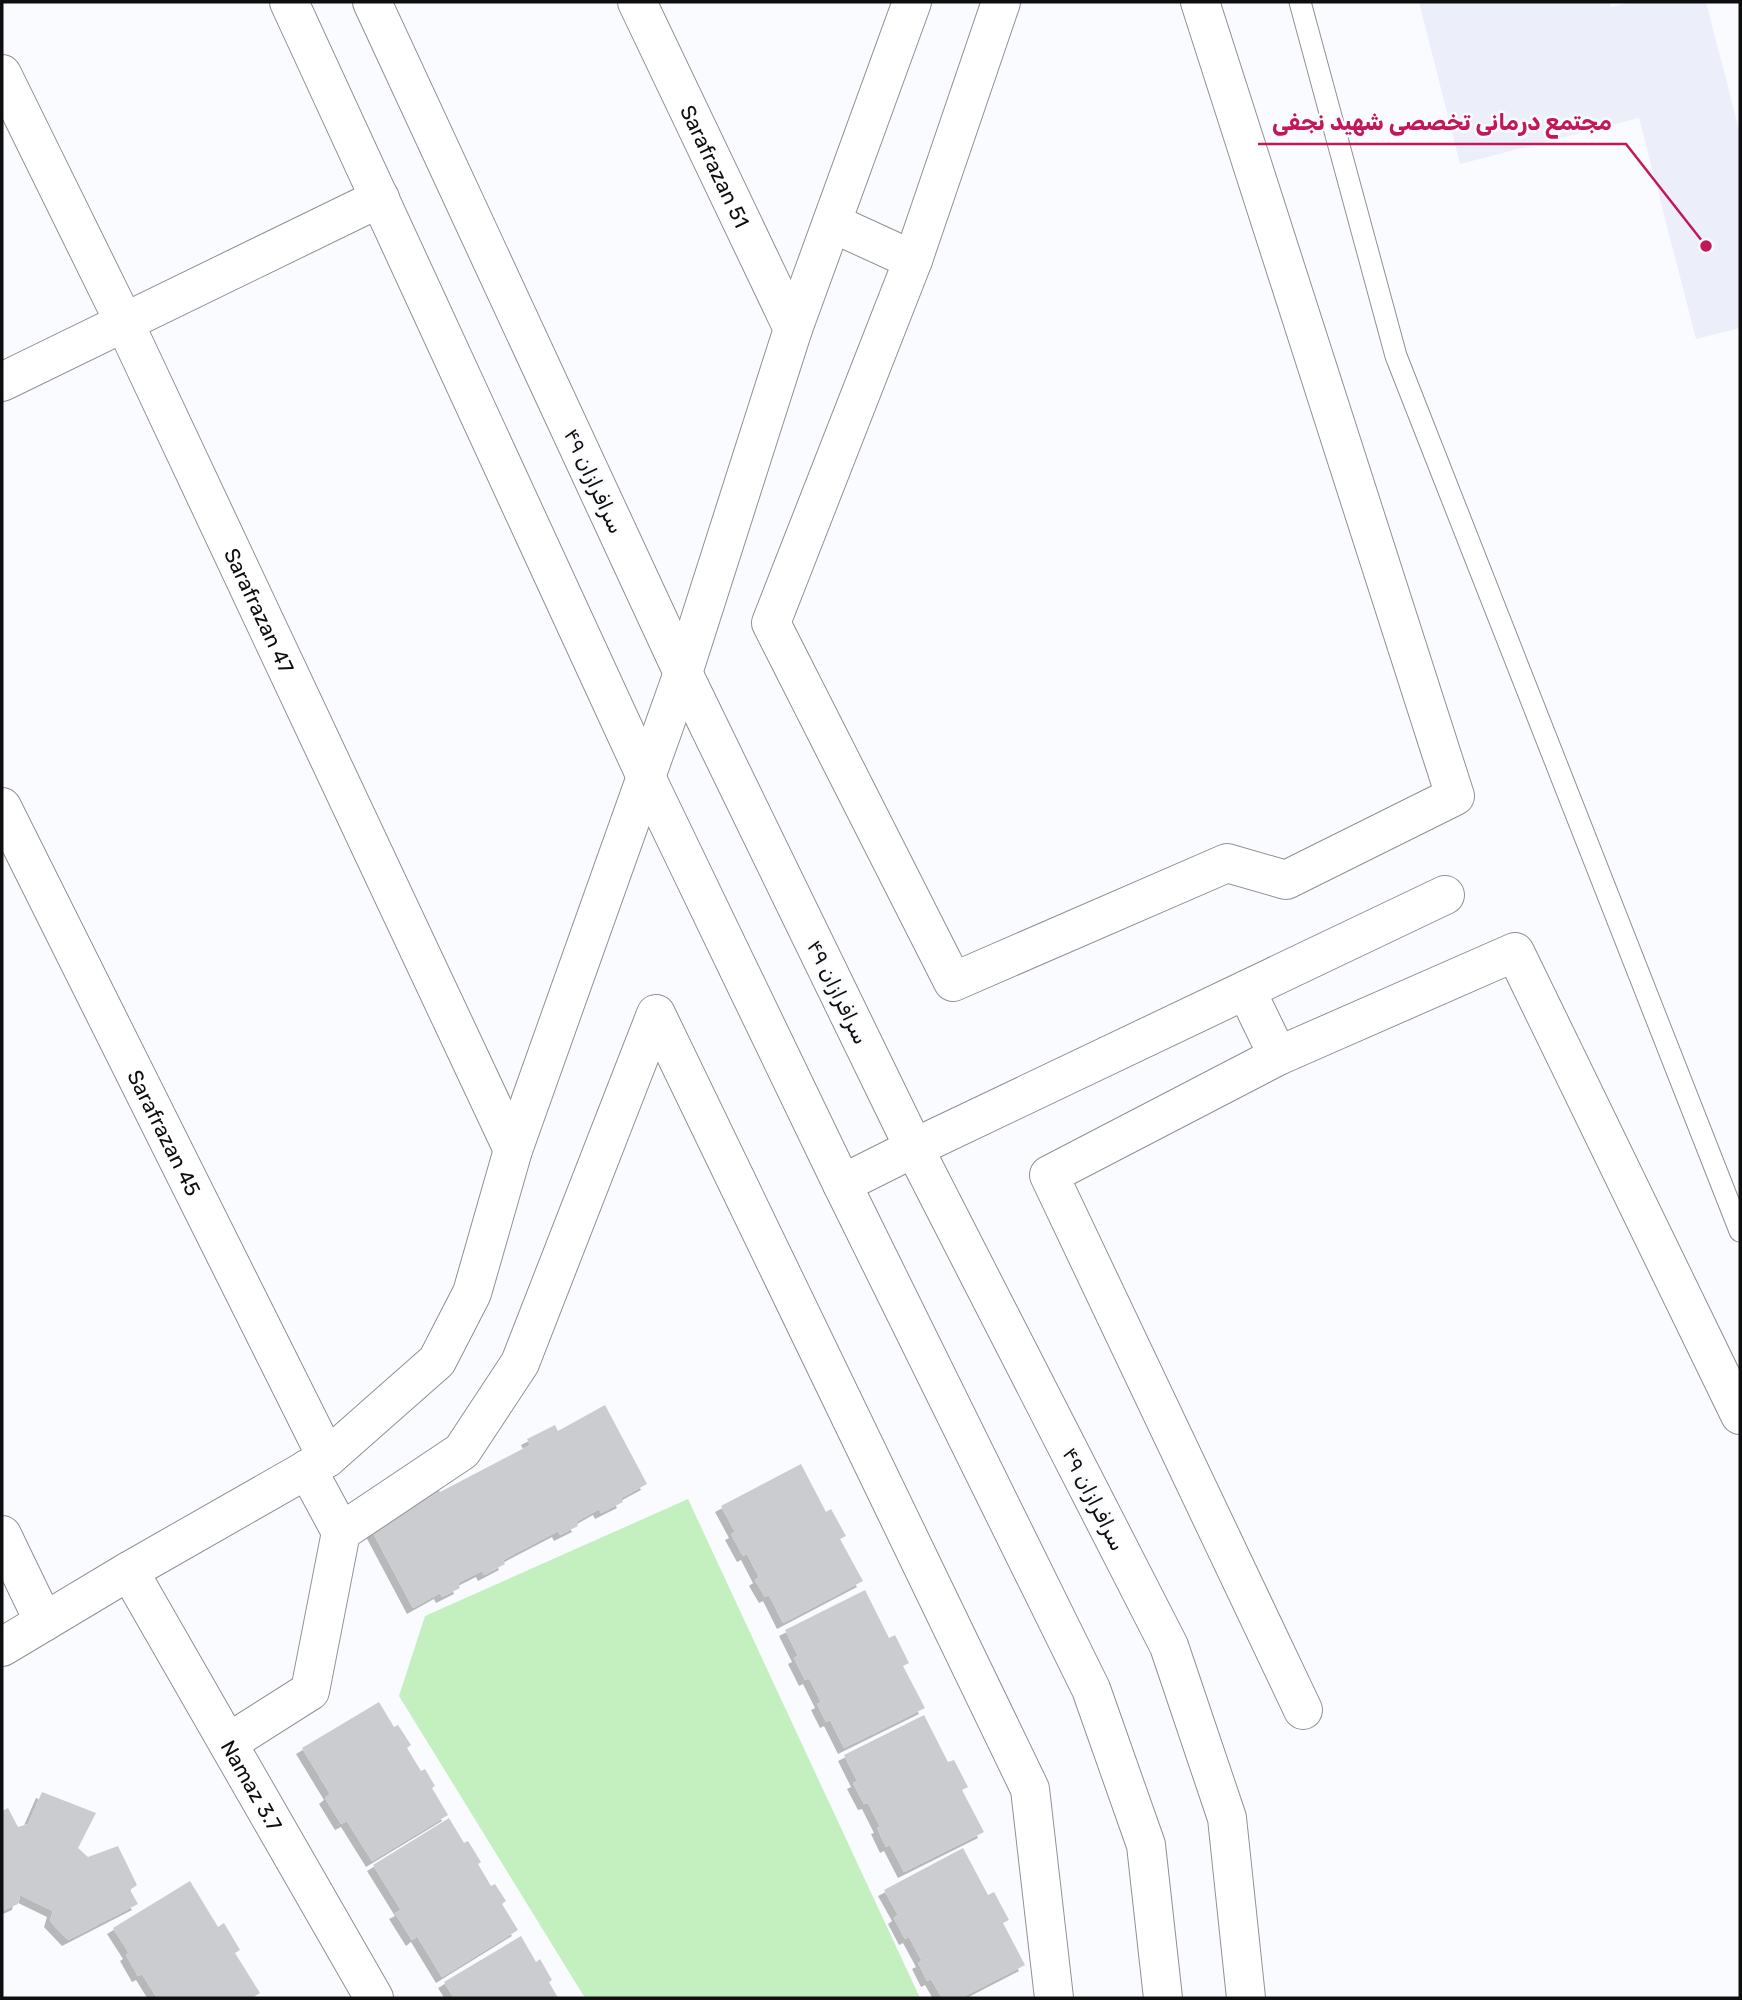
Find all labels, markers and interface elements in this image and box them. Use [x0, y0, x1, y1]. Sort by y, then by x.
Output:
callout: مجتمع درمانی تخصصی شهید نجفی [1258, 100, 1626, 144]
street label: Sarafrazan 51 [675, 101, 755, 232]
text: مجتمع درمانی تخصصی شهید نجفی [1272, 108, 1612, 139]
street label: سرافرازان ۴۹ [559, 425, 629, 537]
street label: Sarafrazan 47 [219, 544, 300, 677]
street label: سرافرازان ۴۹ [802, 936, 874, 1048]
street label: Sarafrazan 45 [123, 1066, 206, 1200]
street label: سرافرازان ۴۹ [1057, 1443, 1131, 1555]
street label: Namaz 3.7 [216, 1735, 288, 1835]

